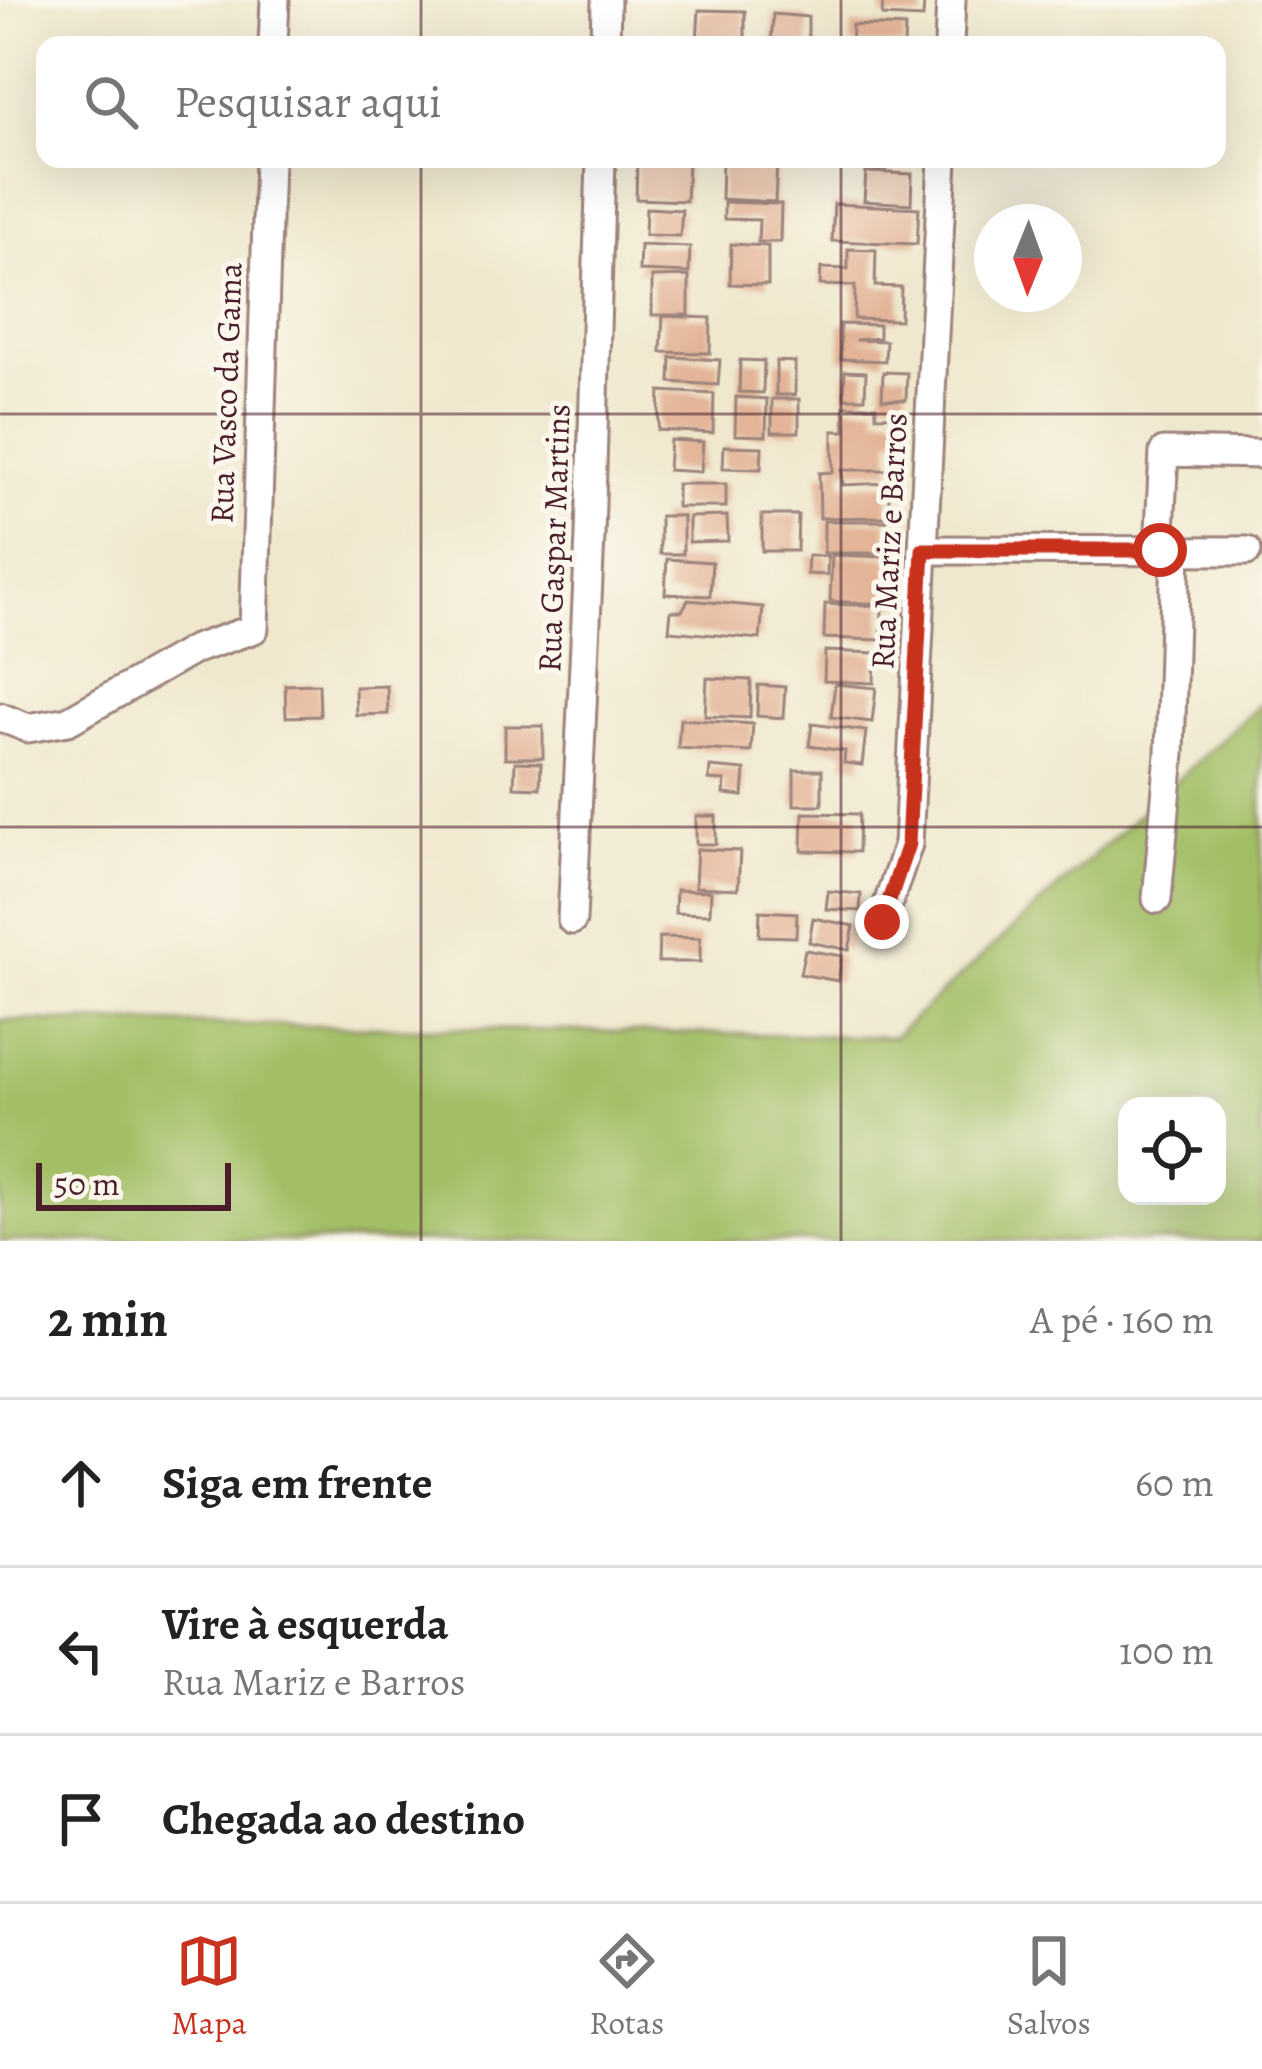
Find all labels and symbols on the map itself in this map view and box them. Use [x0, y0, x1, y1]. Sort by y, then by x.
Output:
north arrow [974, 204, 1082, 312]
street label: Rua Vasco da Gama [198, 261, 253, 524]
street label: Rua Gaspar Martins [526, 403, 581, 673]
street label: Rua Mariz e Barros [859, 412, 918, 670]
route start [1133, 523, 1187, 577]
route end [855, 895, 909, 949]
scale bar [36, 1157, 231, 1210]

